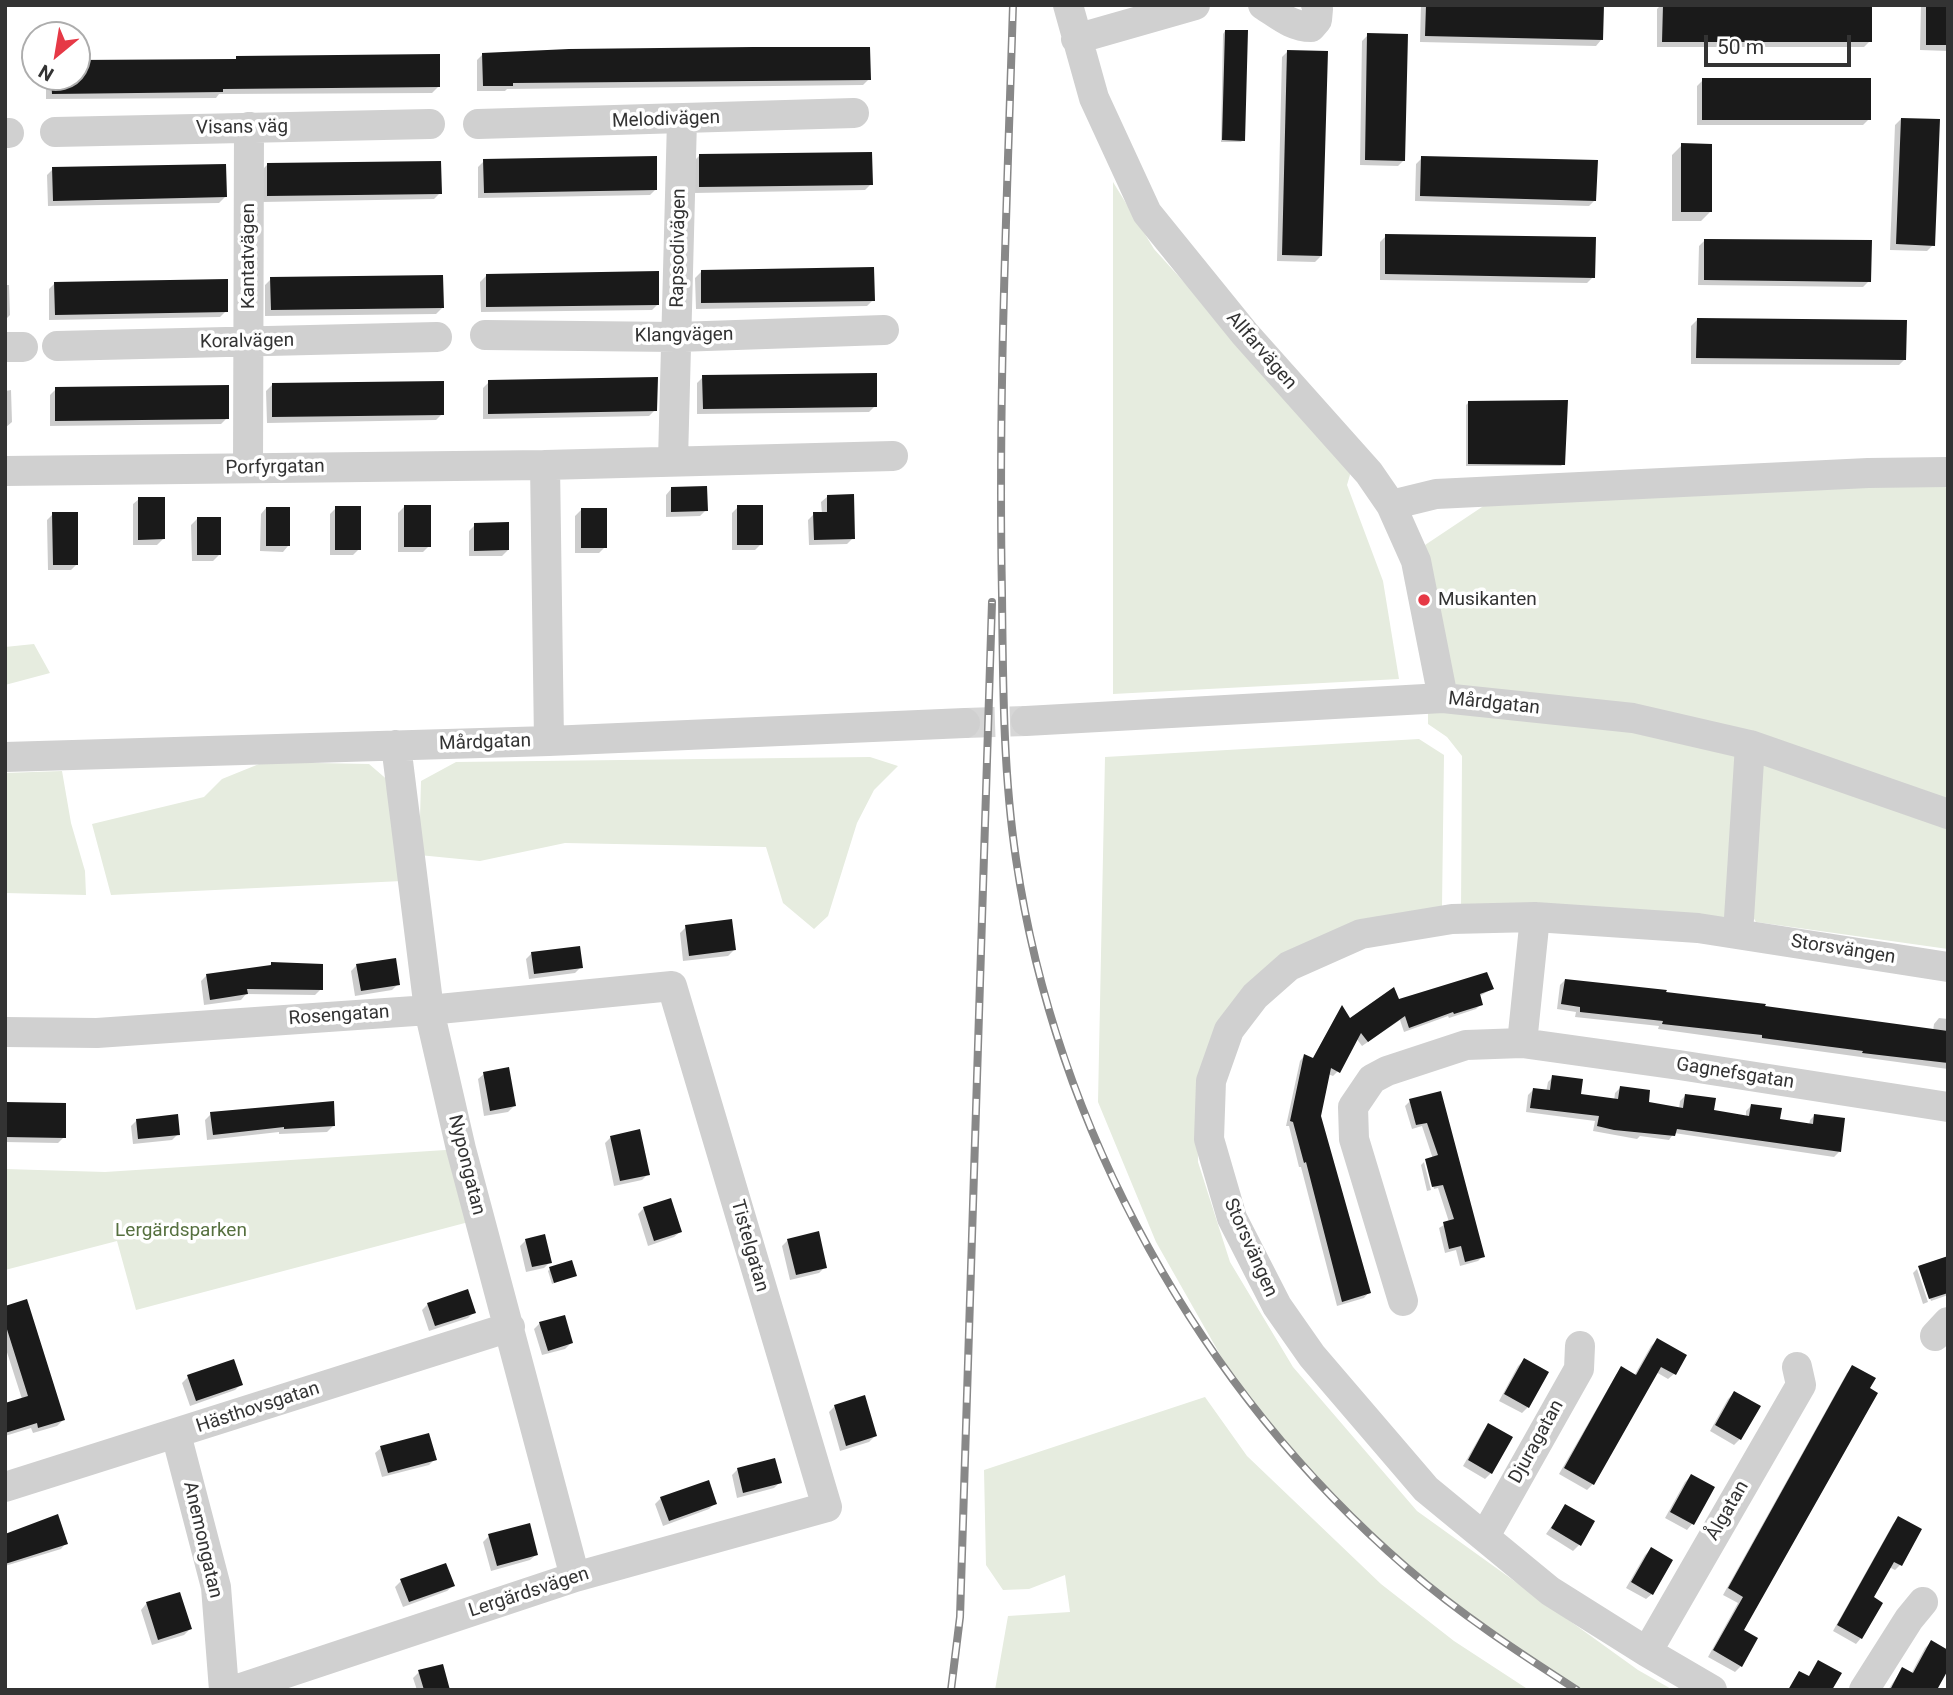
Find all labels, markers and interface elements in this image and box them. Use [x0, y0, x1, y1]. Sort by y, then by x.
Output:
north arrow [21, 21, 91, 91]
scale bar [1708, 21, 1855, 65]
text: 50 m [1717, 35, 1764, 59]
text: N [35, 60, 58, 86]
street label: Melodivägen [612, 107, 720, 133]
street label: Visans väg [196, 116, 288, 140]
street label: Rapsodivägen [667, 188, 691, 308]
street label: Kantatvägen [238, 203, 260, 309]
street label: Allfarvägen [1221, 307, 1301, 395]
street label: Klangvägen [634, 324, 734, 348]
street label: Koralvägen [200, 330, 294, 354]
street label: Porfyrgatan [225, 456, 325, 480]
place label: Musikanten [1438, 589, 1537, 611]
marker: Musikanten [1416, 592, 1432, 608]
street label: Mårdgatan [1447, 688, 1541, 720]
street label: Mårdgatan [439, 730, 531, 756]
street label: Storsvängen [1789, 930, 1897, 970]
street label: Rosengatan [288, 1001, 390, 1031]
street label: Gagnefsgatan [1674, 1053, 1796, 1095]
street label: Nypongatan [443, 1112, 489, 1218]
street label: Storsvängen [1218, 1195, 1282, 1301]
street label: Tistelgatan [725, 1197, 773, 1295]
park label: Lergärdsparken [115, 1220, 247, 1242]
street label: Hästhovsgatan [194, 1377, 322, 1439]
street label: Djuragatan [1505, 1396, 1569, 1488]
street label: Ålgatan [1702, 1477, 1754, 1545]
street label: Anemongatan [178, 1479, 226, 1601]
street label: Lergärdsvägen [466, 1563, 592, 1623]

